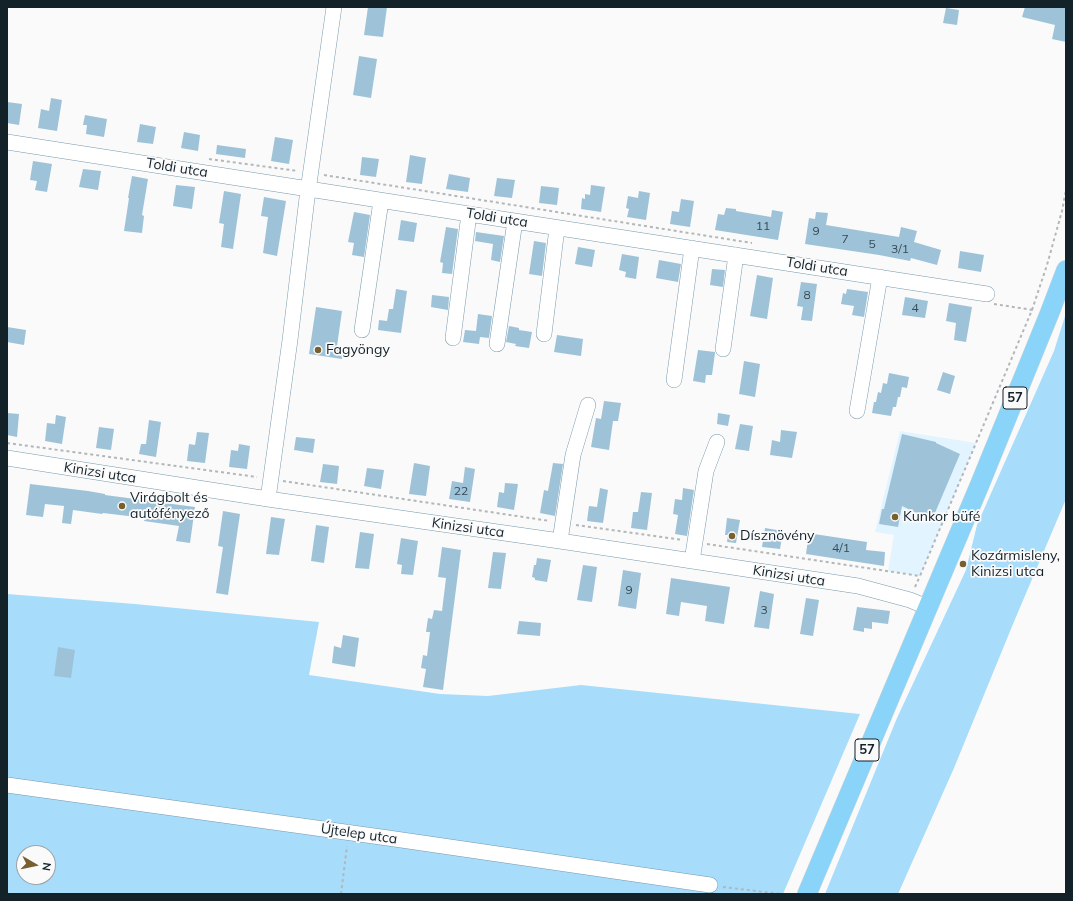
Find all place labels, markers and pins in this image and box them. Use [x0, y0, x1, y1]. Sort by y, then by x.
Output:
place label: Fagyöngy [326, 342, 390, 358]
marker: Fagyöngy [313, 345, 323, 355]
place label: Virágbolt és autófényező [130, 490, 210, 522]
marker: Virágbolt és autófényező [117, 501, 127, 511]
place label: Kunkor büfé [903, 509, 980, 525]
marker: Kunkor büfé [890, 512, 900, 522]
place label: Dísznövény [740, 528, 815, 544]
marker: Dísznövény [727, 531, 737, 541]
place label: Kozármisleny, Kinizsi utca [971, 548, 1060, 580]
marker: Kozármisleny, Kinizsi utca [958, 559, 968, 569]

